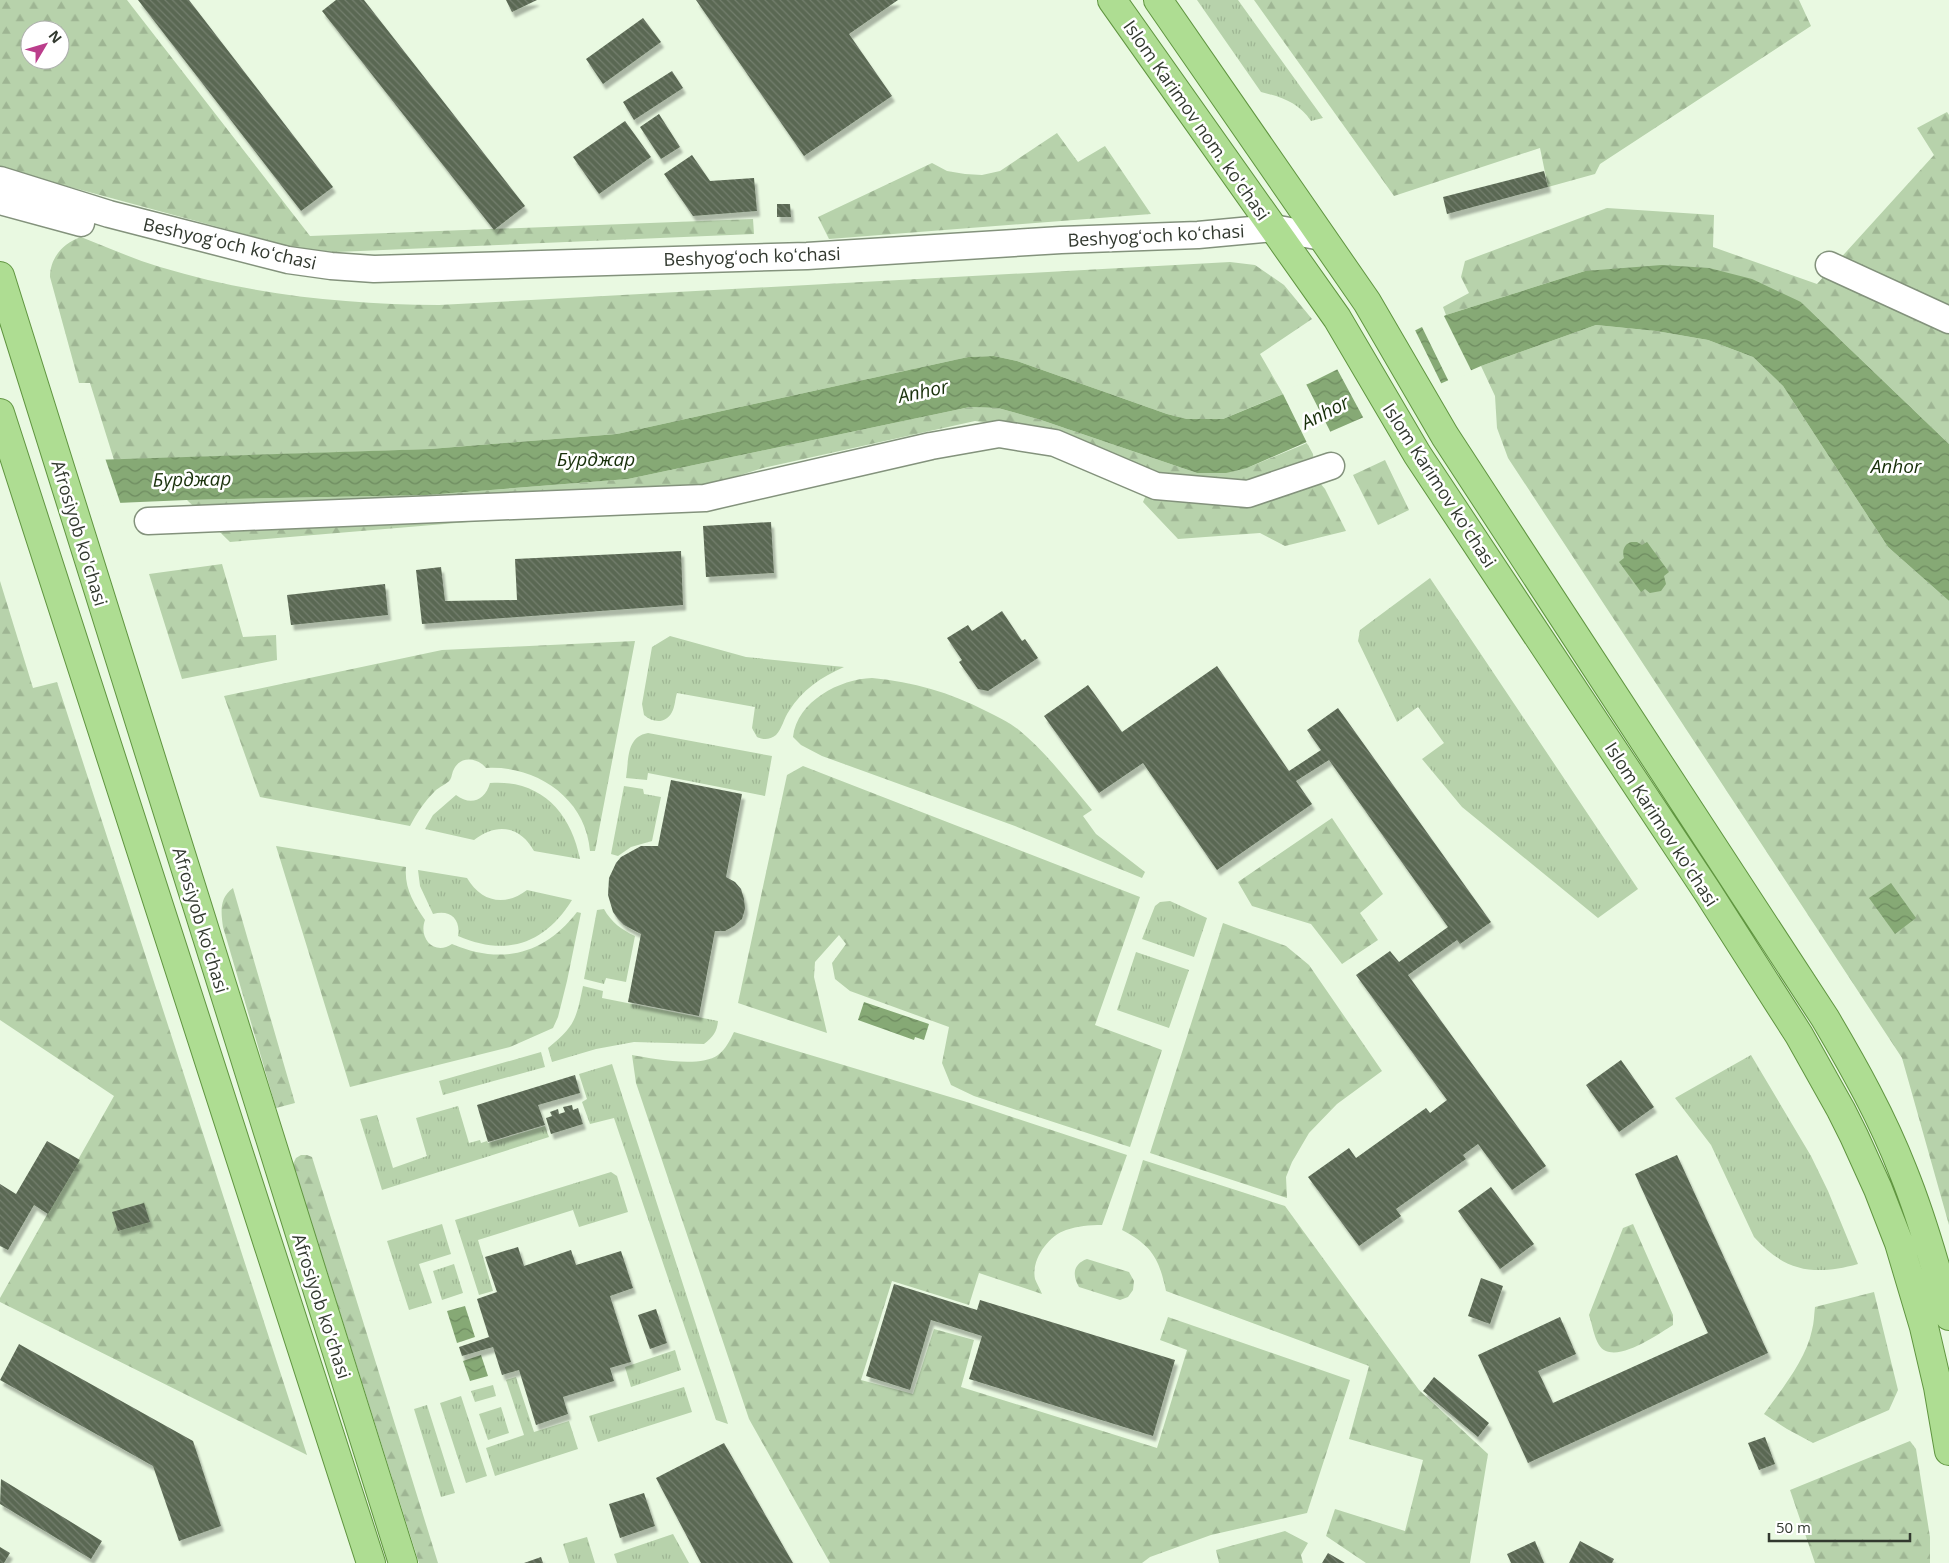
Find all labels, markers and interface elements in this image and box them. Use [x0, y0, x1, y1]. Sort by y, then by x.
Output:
street label: Islom Karimov nom. ko'chasi [1119, 15, 1275, 225]
north arrow [20, 20, 70, 70]
text: N [45, 26, 67, 47]
street label: Beshyogʻoch koʻchasi [141, 211, 319, 275]
street label: Beshyogʻoch koʻchasi [1067, 218, 1245, 252]
street label: Beshyogʻoch koʻchasi [663, 241, 841, 271]
water label: Anhor [894, 373, 952, 409]
water label: Anhor [1295, 388, 1355, 436]
street label: Islom Karimov ko'chasi [1378, 398, 1502, 572]
water label: Бурджар [557, 446, 635, 472]
water label: Anhor [1869, 453, 1923, 479]
street label: Afrosiyob ko'chasi [46, 457, 114, 609]
water label: Бурджар [152, 465, 232, 493]
street label: Islom Karimov ko'chasi [1600, 737, 1724, 911]
street label: Afrosiyob ko'chasi [167, 844, 235, 996]
street label: Afrosiyob ko'chasi [287, 1230, 357, 1382]
scale bar [1769, 1510, 1910, 1542]
text: 50 m [1776, 1517, 1811, 1537]

